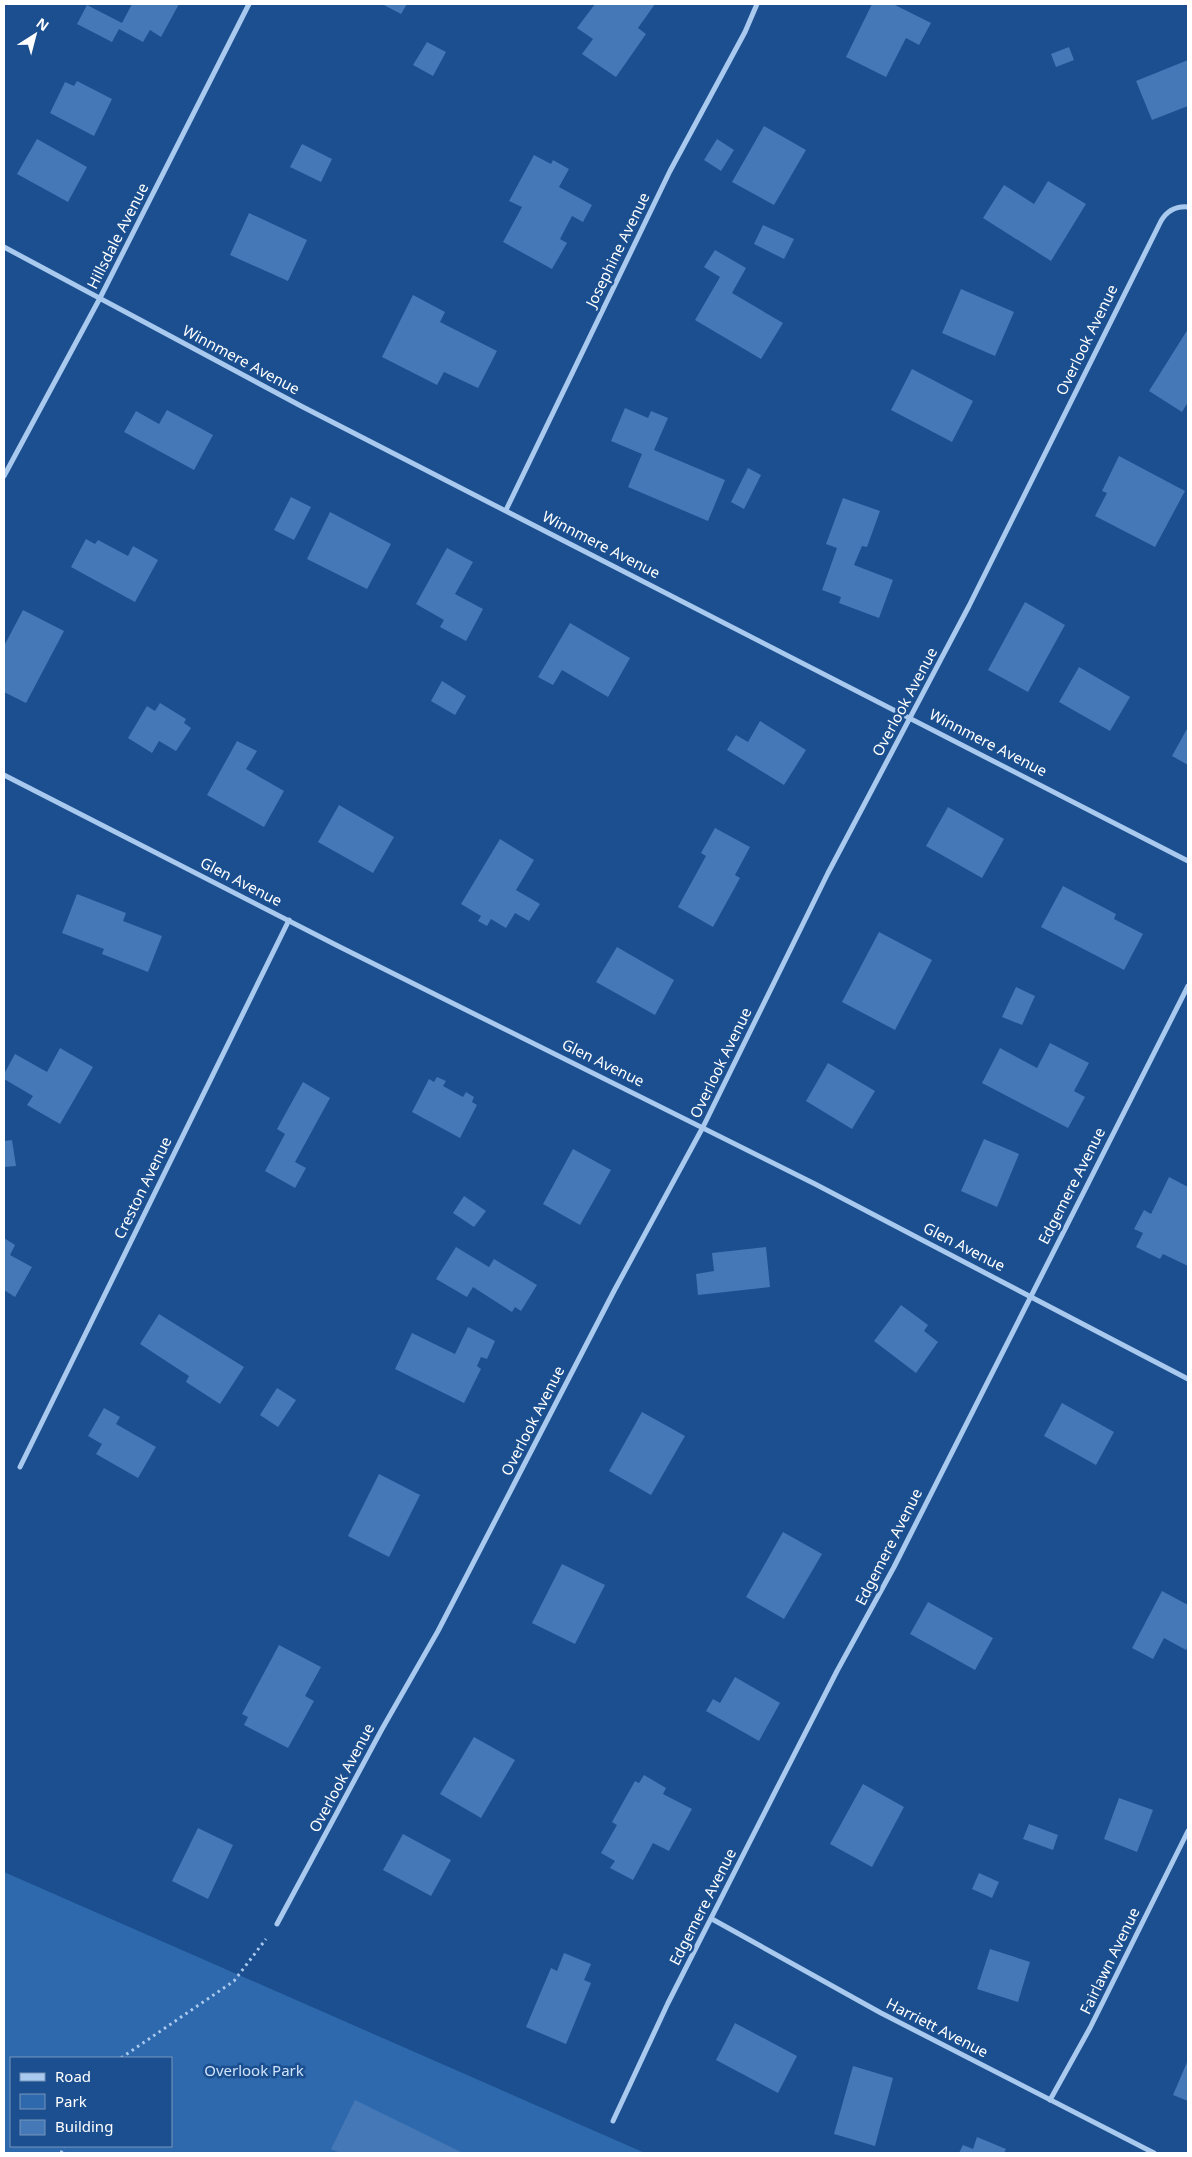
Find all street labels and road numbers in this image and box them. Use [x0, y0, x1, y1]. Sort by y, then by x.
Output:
street label: Hillsdale Avenue [82, 179, 152, 292]
street label: Josephine Avenue [580, 189, 654, 312]
street label: Overlook Avenue [1051, 281, 1122, 398]
street label: Winnmere Avenue [179, 320, 303, 398]
street label: Winnmere Avenue [539, 506, 664, 582]
street label: Overlook Avenue [867, 644, 941, 759]
street label: Winnmere Avenue [926, 704, 1051, 780]
street label: Glen Avenue [197, 852, 286, 910]
street label: Overlook Avenue [685, 1004, 756, 1121]
street label: Glen Avenue [559, 1034, 648, 1091]
street label: Edgemere Avenue [1033, 1124, 1109, 1247]
street label: Creston Avenue [109, 1133, 175, 1242]
street label: Glen Avenue [920, 1217, 1009, 1275]
street label: Overlook Avenue [496, 1362, 568, 1479]
street label: Edgemere Avenue [850, 1485, 926, 1608]
street label: Overlook Avenue [304, 1720, 378, 1835]
street label: Edgemere Avenue [664, 1845, 740, 1968]
street label: Fairlawn Avenue [1075, 1904, 1144, 2017]
street label: Harriett Avenue [883, 1993, 992, 2061]

